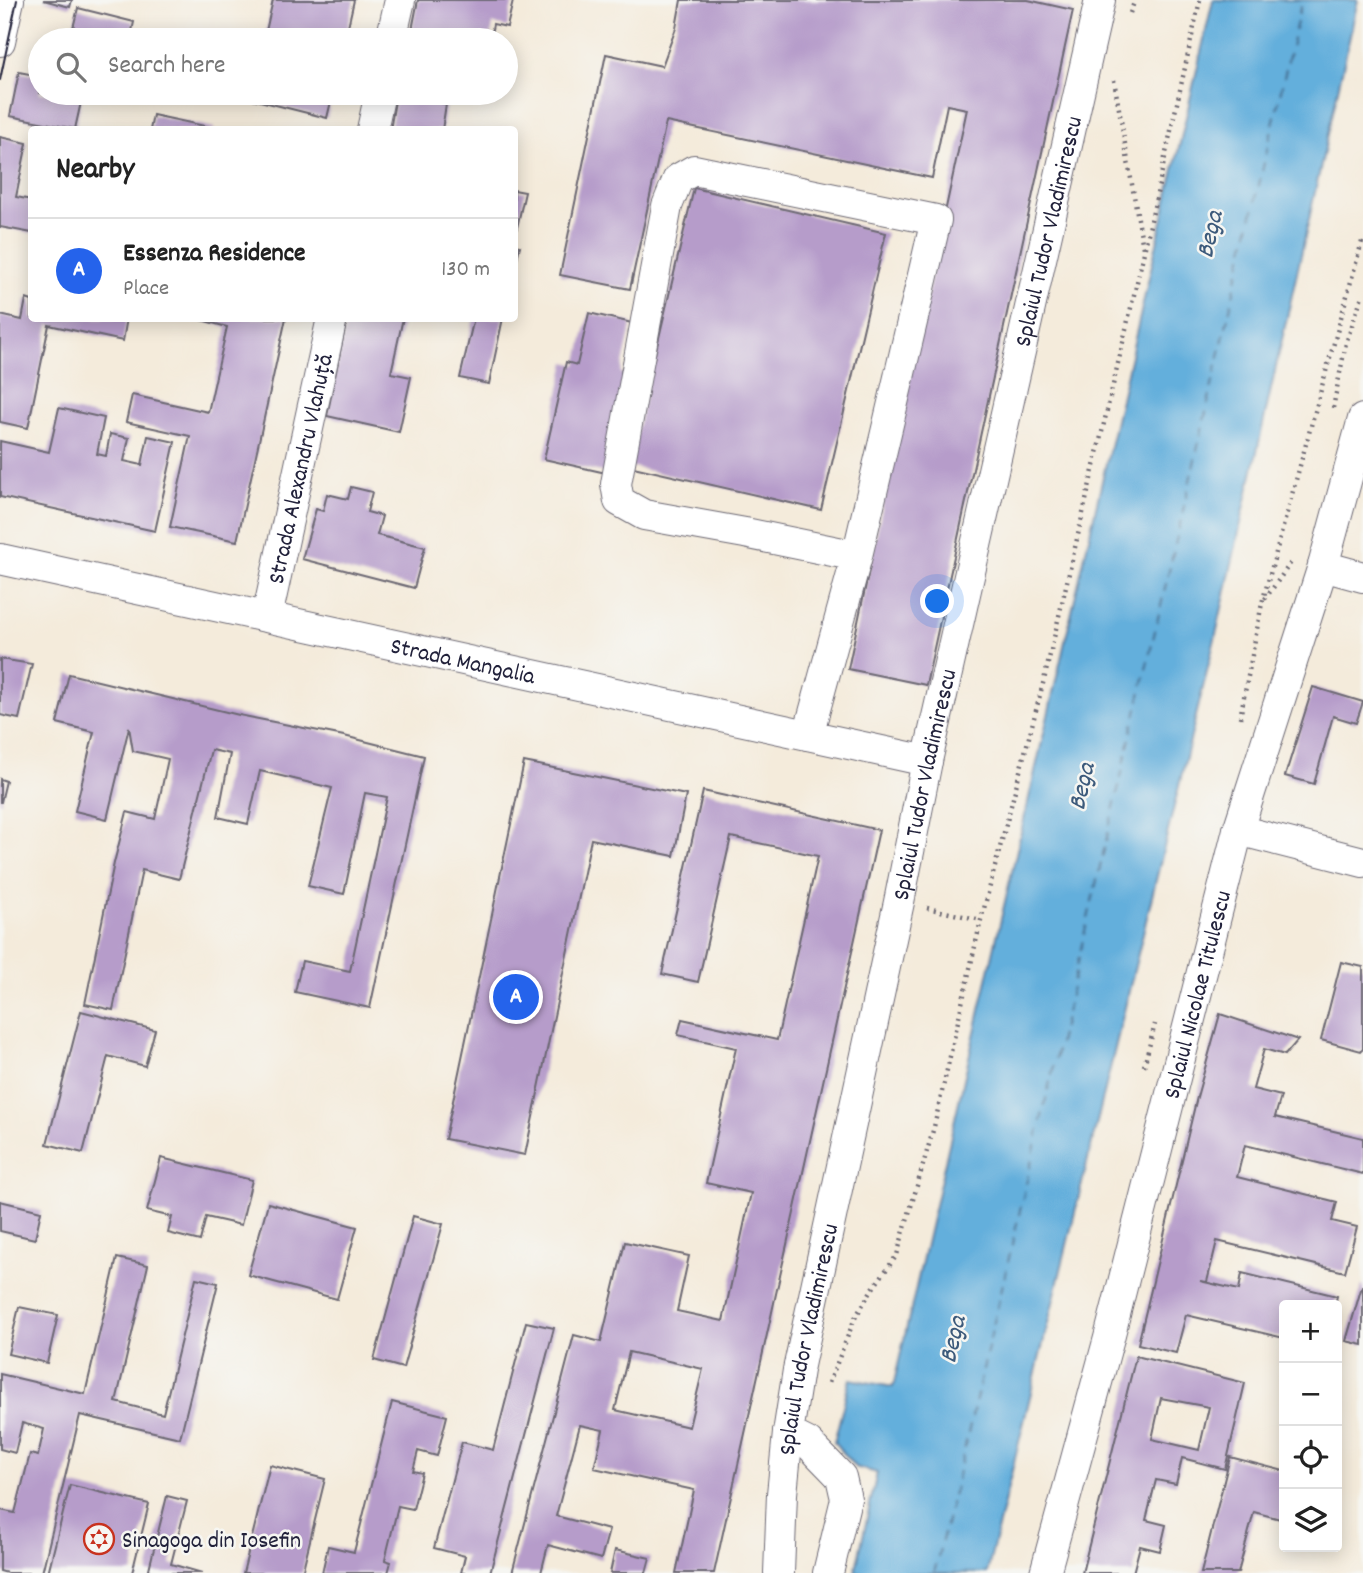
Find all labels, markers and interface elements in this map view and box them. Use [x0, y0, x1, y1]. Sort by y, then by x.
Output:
search box [28, 28, 518, 105]
icon: search [52, 48, 90, 86]
text: Search here [108, 48, 226, 85]
street label: Splaiul Tudor Vladimirescu [1008, 113, 1093, 351]
text: Nearby [56, 150, 134, 193]
water label: Bega [1188, 206, 1235, 262]
text: Essenza Residence [123, 236, 306, 273]
text: A [73, 254, 85, 287]
text: 130 m [441, 254, 490, 287]
text: Place [123, 273, 169, 306]
street label: Strada Alexandru Vlahuță [261, 351, 344, 588]
your location [920, 584, 954, 618]
street label: Strada Mangalia [387, 631, 539, 695]
street label: Splaiul Tudor Vladimirescu [886, 666, 967, 904]
water label: Bega [1060, 758, 1107, 814]
street label: Splaiul Nicolae Titulescu [1156, 887, 1242, 1103]
pin: A [493, 971, 539, 1023]
street label: Splaiul Tudor Vladimirescu [772, 1221, 849, 1457]
map controls [1279, 1300, 1342, 1552]
button: + [1279, 1300, 1342, 1363]
water label: Bega [931, 1311, 978, 1367]
button: − [1279, 1363, 1342, 1426]
button: locate [1279, 1426, 1342, 1489]
button: layers [1279, 1489, 1342, 1552]
synagogue icon: Sinagoga din Iosefin [82, 1522, 116, 1556]
place label: Sinagoga din Iosefin [122, 1525, 301, 1559]

